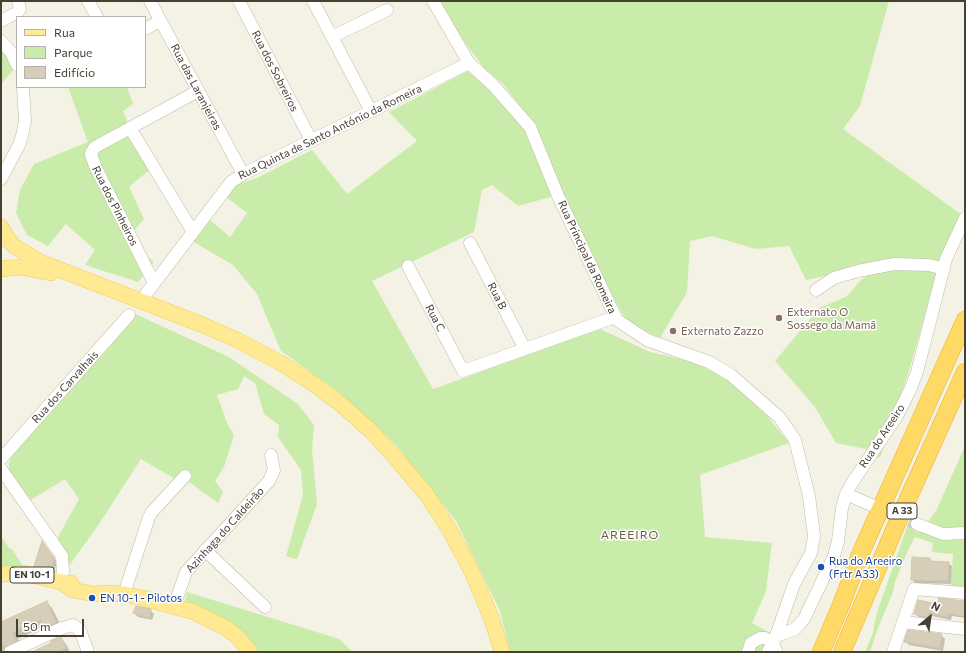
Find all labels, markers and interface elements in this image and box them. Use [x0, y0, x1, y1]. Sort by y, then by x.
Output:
legend [16, 16, 146, 88]
text: Rua [54, 25, 75, 39]
street label: Rua dos Sobreiros [249, 28, 301, 114]
street label: Rua das Laranjeiras [168, 42, 224, 132]
text: Parque [54, 45, 92, 59]
text: Edifício [54, 65, 95, 79]
street label: Rua Quinta de Santo António da Romeira [236, 82, 424, 182]
street label: Rua dos Pinheiros [89, 164, 141, 248]
street label: Rua Principal da Romeira [555, 198, 619, 316]
street label: Rua B [485, 280, 509, 312]
street label: Rua C [422, 302, 448, 334]
place label: Externato O Sossego da Mamã [787, 305, 876, 331]
marker: Externato O Sossego da Mamã [774, 313, 784, 323]
place label: Externato Zazzo [681, 324, 764, 338]
marker: Externato Zazzo [668, 326, 678, 336]
street label: Rua dos Carvalhais [29, 348, 101, 426]
street label: Rua do Areeiro [856, 402, 908, 470]
street label: Azinhaga do Caldeirão [183, 484, 267, 576]
road number: A 33 [887, 503, 917, 519]
district label: AREEIRO [601, 528, 659, 542]
place label: Rua do Areeiro (Frtr A33) [829, 554, 902, 580]
marker: Rua do Areeiro (Frtr A33) [816, 562, 826, 572]
road number: EN 10-1 [10, 567, 54, 583]
place label: EN 10-1 - Pilotos [100, 591, 182, 605]
marker: EN 10-1 - Pilotos [87, 593, 97, 603]
north arrow [910, 597, 950, 637]
text: N [929, 598, 943, 614]
scale bar [18, 611, 86, 637]
text: 50 m [23, 619, 51, 633]

